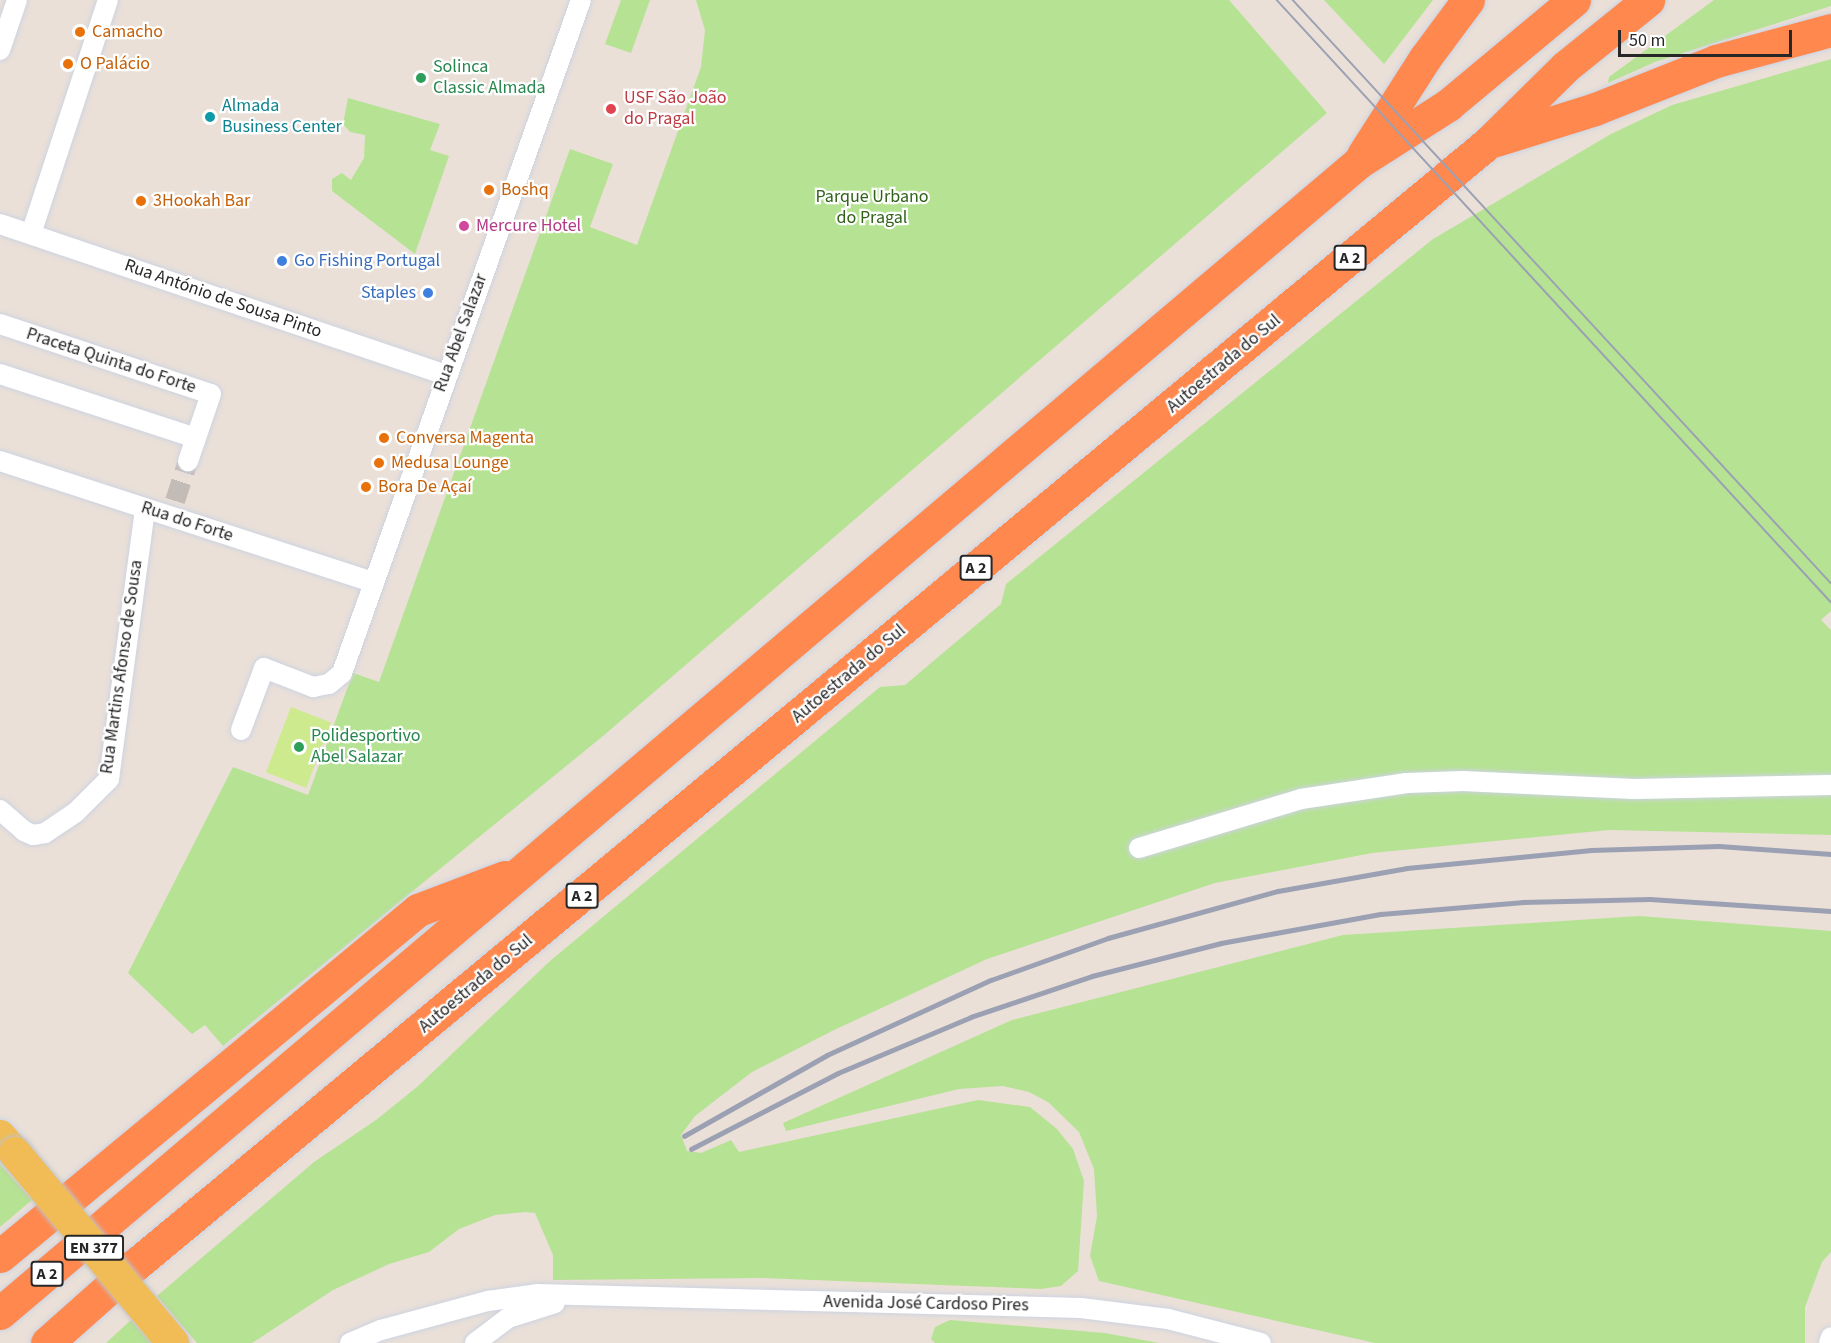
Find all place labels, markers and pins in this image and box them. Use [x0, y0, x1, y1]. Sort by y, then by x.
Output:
place label: Camacho [92, 21, 163, 43]
marker: Camacho [73, 25, 87, 39]
place label: O Palácio [80, 53, 150, 75]
marker: O Palácio [61, 57, 75, 71]
place label: Solinca Classic Almada [433, 57, 546, 100]
marker: Solinca Classic Almada [414, 71, 428, 85]
place label: USF São João do Pragal [624, 88, 727, 130]
place label: Almada Business Center [222, 96, 342, 138]
marker: USF São João do Pragal [602, 100, 620, 118]
marker: Almada Business Center [203, 110, 217, 124]
place label: Boshq [501, 179, 549, 201]
marker: Boshq [482, 183, 496, 197]
place label: 3Hookah Bar [153, 190, 250, 212]
marker: 3Hookah Bar [134, 194, 148, 208]
place label: Mercure Hotel [476, 215, 581, 237]
marker: Mercure Hotel [457, 219, 471, 233]
place label: Go Fishing Portugal [294, 250, 440, 272]
marker: Go Fishing Portugal [275, 254, 289, 268]
place label: Staples [361, 282, 416, 304]
marker: Staples [421, 286, 435, 300]
place label: Conversa Magenta [396, 427, 534, 449]
marker: Conversa Magenta [377, 431, 391, 445]
place label: Medusa Lounge [391, 452, 509, 474]
marker: Medusa Lounge [372, 456, 386, 470]
place label: Bora De Açaí [378, 476, 472, 498]
marker: Bora De Açaí [359, 480, 373, 494]
place label: Polidesportivo Abel Salazar [311, 726, 421, 768]
marker: Polidesportivo Abel Salazar [292, 740, 306, 754]

